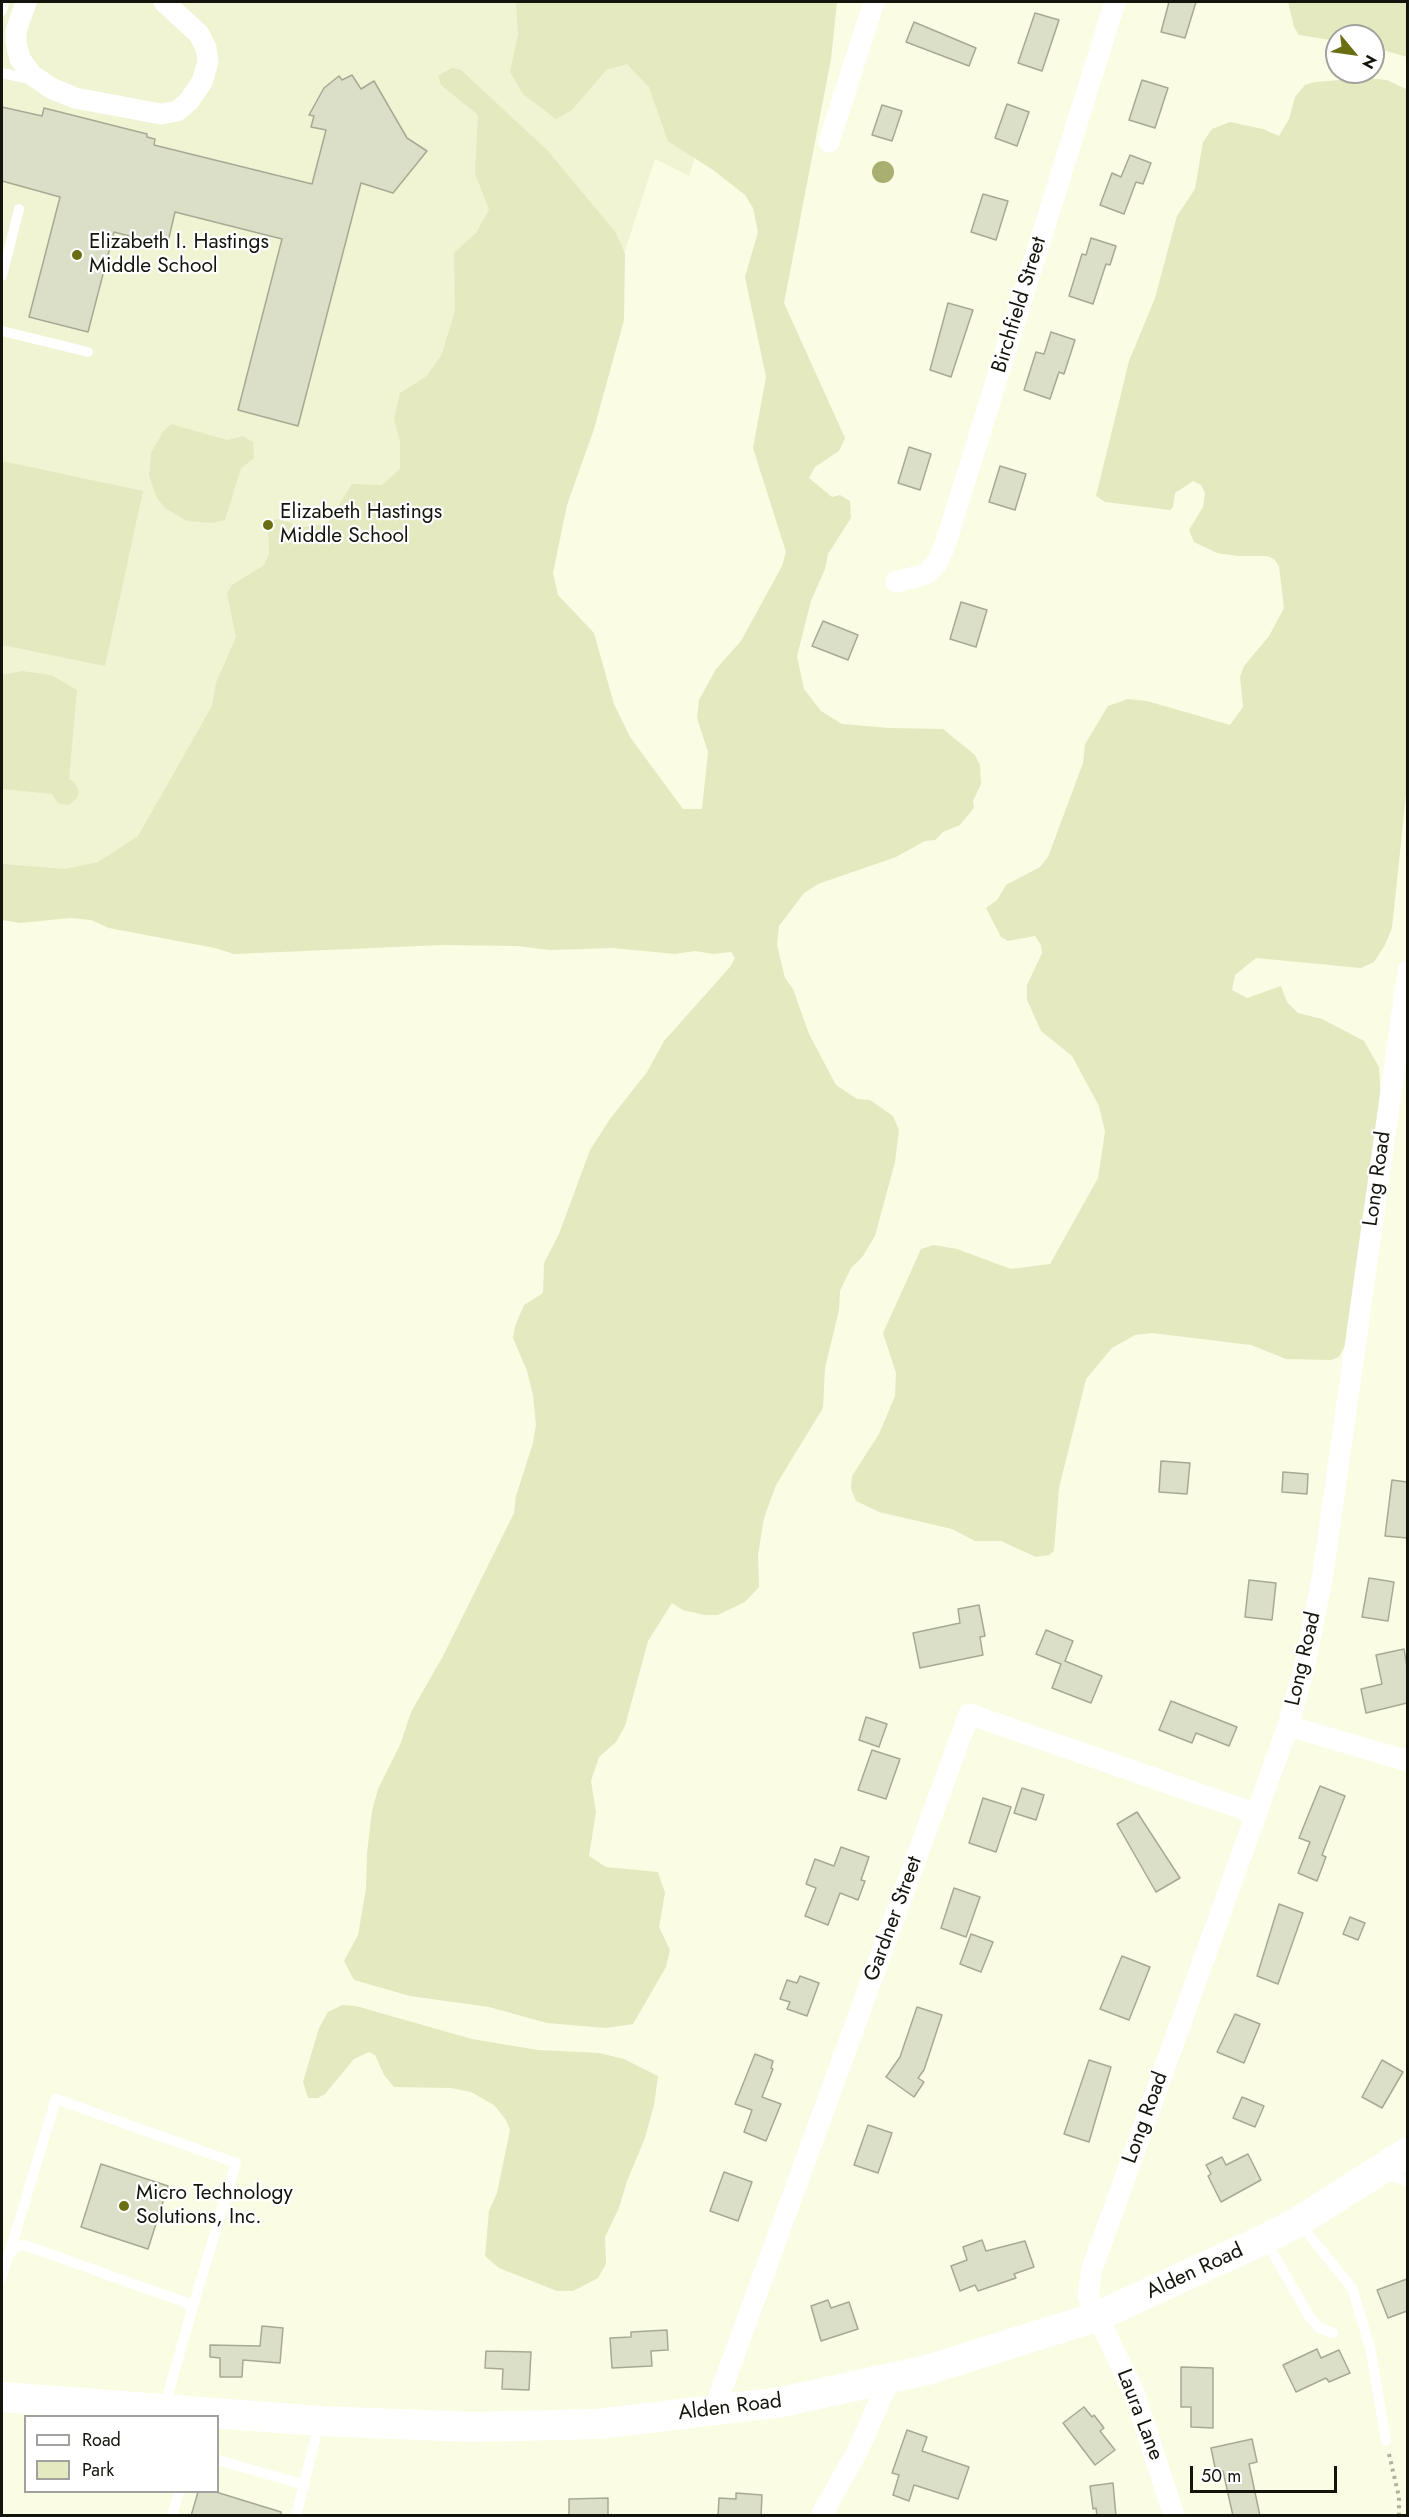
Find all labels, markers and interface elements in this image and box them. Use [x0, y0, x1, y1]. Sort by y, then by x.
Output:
north arrow [1325, 24, 1385, 84]
text: N [1356, 51, 1383, 73]
place label: Elizabeth I. Hastings Middle School [89, 230, 269, 280]
street label: Birchfield Street [987, 234, 1053, 376]
marker: Elizabeth I. Hastings Middle School [70, 248, 84, 262]
place label: Elizabeth Hastings Middle School [280, 500, 442, 550]
marker: Elizabeth Hastings Middle School [261, 518, 275, 532]
street label: Long Road [1359, 1130, 1397, 1228]
street label: Long Road [1281, 1610, 1327, 1708]
street label: Gardner Street [860, 1853, 928, 1985]
street label: Long Road [1118, 2069, 1174, 2167]
place label: Micro Technology Solutions, Inc. [136, 2181, 293, 2231]
marker: Micro Technology Solutions, Inc. [117, 2199, 131, 2213]
street label: Alden Road [1143, 2239, 1247, 2305]
street label: Laura Lane [1110, 2366, 1168, 2464]
street label: Alden Road [677, 2389, 783, 2427]
legend [24, 2415, 219, 2493]
text: Road [82, 2427, 121, 2453]
scale bar [1193, 2454, 1340, 2492]
text: Park [82, 2457, 114, 2483]
text: 50 m [1201, 2463, 1241, 2489]

